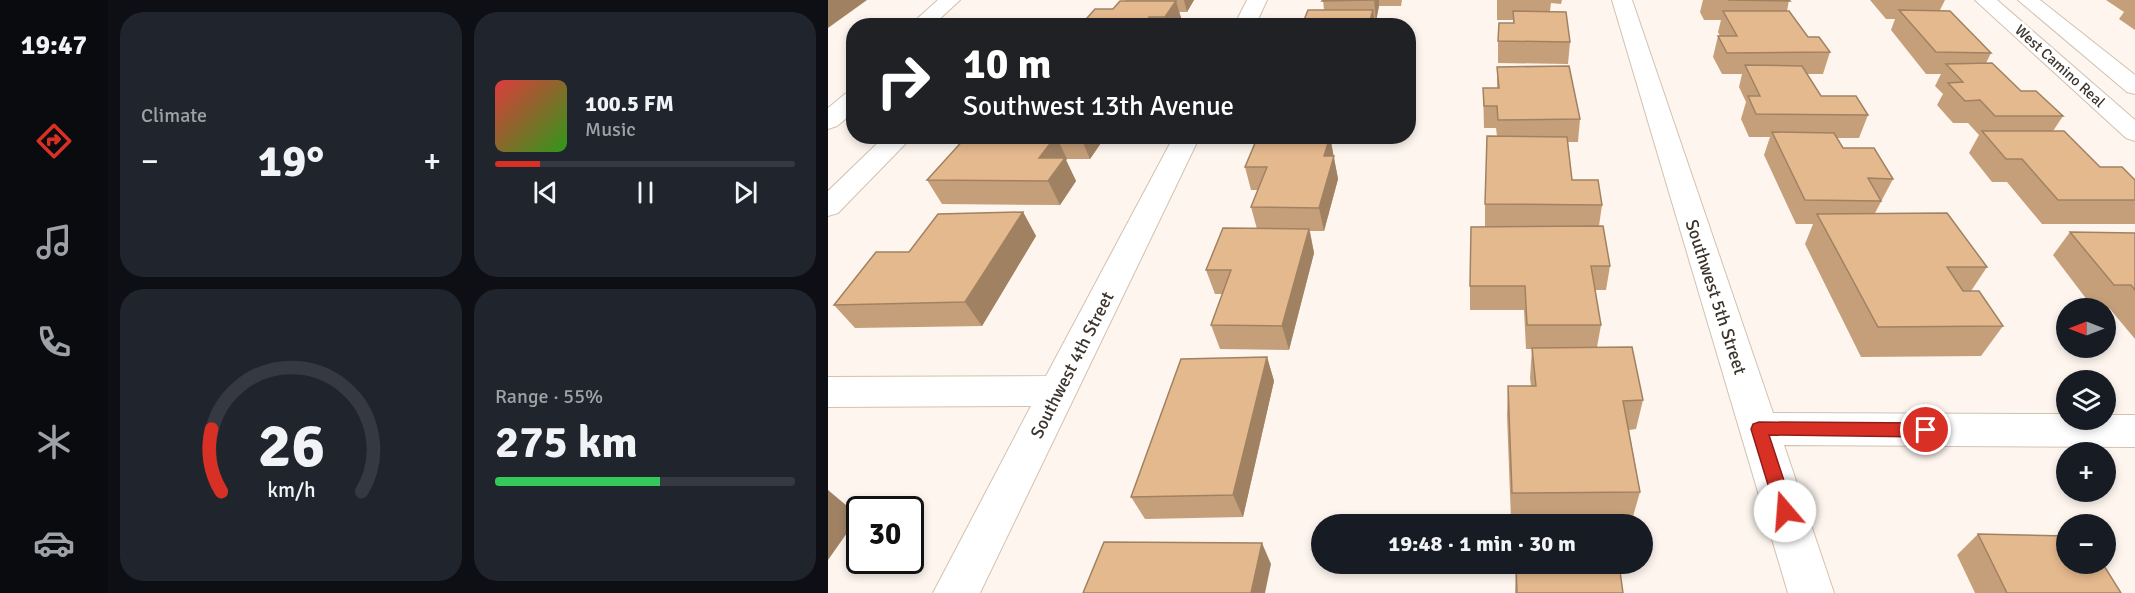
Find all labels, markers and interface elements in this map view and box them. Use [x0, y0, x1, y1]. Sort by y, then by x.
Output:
street label: West Camino Real [2011, 21, 2109, 111]
text: 19:47 [21, 29, 87, 62]
text: 10 m [963, 39, 1052, 90]
icon: right [864, 42, 942, 120]
text: 100.5 FM [585, 90, 674, 117]
text: Southwest 13th Avenue [963, 90, 1234, 123]
text: Climate [141, 103, 207, 128]
text: Music [585, 117, 636, 142]
icon: directions [33, 120, 75, 162]
text: 19° [258, 134, 324, 189]
text: − [141, 141, 159, 182]
text: + [423, 141, 441, 182]
icon: previous [529, 176, 562, 209]
icon: pause [629, 176, 662, 209]
icon: next [729, 176, 762, 209]
street label: Southwest 5th Street [1681, 217, 1751, 377]
icon: music [33, 221, 75, 263]
street label: Southwest 4th Street [1026, 288, 1118, 442]
north arrow [2056, 298, 2116, 358]
map controls [2056, 298, 2116, 574]
icon: phone [33, 321, 75, 363]
button: layers [2056, 370, 2116, 430]
text: Range · 55% [495, 384, 603, 409]
pin [1900, 404, 1951, 455]
text: 26 [257, 407, 325, 484]
icon: arrive [1909, 413, 1942, 446]
text: 275 km [495, 415, 638, 470]
icon: climate [33, 421, 75, 463]
button: + [2056, 442, 2116, 502]
text: km/h [267, 477, 315, 503]
position arrow [1753, 479, 1817, 543]
speed limit sign: 30 [846, 496, 924, 574]
button: − [2056, 514, 2116, 574]
icon: car [33, 522, 75, 564]
text: 19:48 · 1 min · 30 m [1388, 530, 1576, 557]

